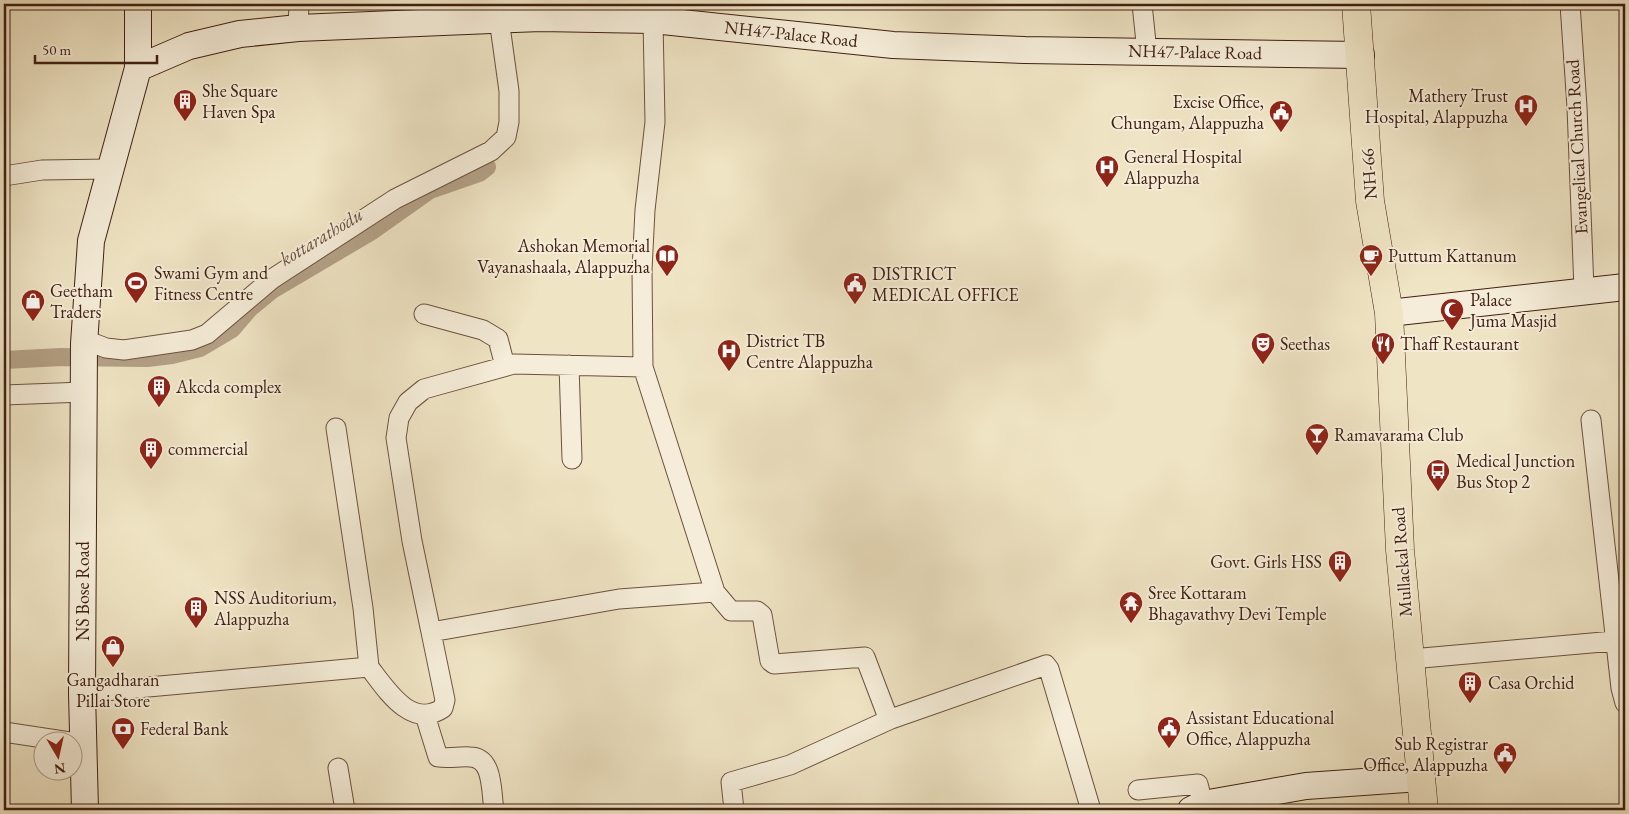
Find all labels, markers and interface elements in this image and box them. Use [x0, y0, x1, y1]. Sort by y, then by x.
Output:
street label: NH47-Palace Road [723, 15, 860, 52]
scale bar [35, 32, 158, 64]
street label: NH47-Palace Road [1128, 39, 1263, 64]
text: 50 m [42, 40, 71, 59]
street label: Evangelical Church Road [1560, 58, 1593, 235]
place label: She Square Haven Spa [202, 79, 278, 123]
place label: Mathery Trust Hospital, Alappuzha [1365, 84, 1509, 128]
building icon: She Square Haven Spa [172, 88, 198, 122]
place label: Excise Office, Chungam, Alappuzha [1111, 90, 1265, 134]
hospital icon: Mathery Trust Hospital, Alappuzha [1513, 93, 1539, 127]
public building icon: Excise Office, Chungam, Alappuzha [1268, 99, 1294, 133]
place label: General Hospital Alappuzha [1123, 145, 1242, 189]
street label: NH-66 [1355, 147, 1382, 200]
hospital icon: General Hospital Alappuzha [1094, 154, 1120, 188]
water label: kottarathodu [275, 202, 367, 271]
place label: Ashokan Memorial Vayanashaala, Alappuzha [477, 234, 651, 278]
library icon: Ashokan Memorial Vayanashaala, Alappuzha [654, 243, 680, 277]
cafe icon: Puttum Kattanum [1358, 243, 1384, 277]
place label: Puttum Kattanum [1388, 244, 1517, 267]
place label: Swami Gym and Fitness Centre [154, 261, 269, 305]
place label: DISTRICT MEDICAL OFFICE [872, 262, 1019, 306]
sports icon: Swami Gym and Fitness Centre [123, 270, 149, 304]
public building icon: DISTRICT MEDICAL OFFICE [842, 271, 868, 305]
place label: Geetham Traders [50, 279, 113, 323]
shop icon: Geetham Traders [20, 288, 46, 322]
place label: Palace Juma Masjid [1468, 288, 1558, 332]
mosque icon: Palace Juma Masjid [1439, 297, 1465, 331]
place label: District TB Centre Alappuzha [746, 329, 874, 373]
theatre icon: Seethas [1250, 331, 1276, 365]
restaurant icon: Thaff Restaurant [1370, 331, 1396, 365]
place label: Seethas [1280, 332, 1330, 355]
place label: Thaff Restaurant [1400, 332, 1519, 355]
hospital icon: District TB Centre Alappuzha [716, 338, 742, 372]
building icon: Akcda complex [146, 374, 172, 408]
place label: Akcda complex [175, 375, 282, 398]
bar icon: Ramavarama Club [1304, 422, 1330, 456]
place label: Ramavarama Club [1334, 423, 1463, 446]
building icon: commercial [138, 436, 164, 470]
place label: commercial [168, 437, 248, 460]
place label: Medical Junction Bus Stop 2 [1456, 449, 1576, 493]
bus stop icon: Medical Junction Bus Stop 2 [1425, 458, 1451, 492]
street label: Mullackal Road [1386, 505, 1417, 618]
street label: NS Bose Road [71, 540, 94, 641]
building icon: Govt. Girls HSS [1327, 549, 1353, 583]
place label: Govt. Girls HSS [1210, 550, 1322, 573]
place label: Sree Kottaram Bhagavathvy Devi Temple [1148, 581, 1326, 625]
place label: NSS Auditorium, Alappuzha [213, 586, 337, 630]
temple icon: Sree Kottaram Bhagavathvy Devi Temple [1118, 590, 1144, 624]
building icon: NSS Auditorium, Alappuzha [183, 595, 209, 629]
shop icon: Gangadharan Pillai Store [100, 634, 126, 668]
place label: Gangadharan Pillai Store [66, 668, 160, 712]
building icon: Casa Orchid [1457, 670, 1483, 704]
place label: Casa Orchid [1488, 671, 1575, 694]
place label: Assistant Educational Office, Alappuzha [1185, 706, 1334, 750]
public building icon: Assistant Educational Office, Alappuzha [1156, 715, 1182, 749]
bank icon: Federal Bank [110, 716, 136, 750]
place label: Federal Bank [140, 717, 229, 740]
north arrow [32, 732, 82, 782]
place label: Sub Registrar Office, Alappuzha [1363, 732, 1489, 776]
public building icon: Sub Registrar Office, Alappuzha [1492, 741, 1518, 775]
text: N [52, 759, 67, 779]

